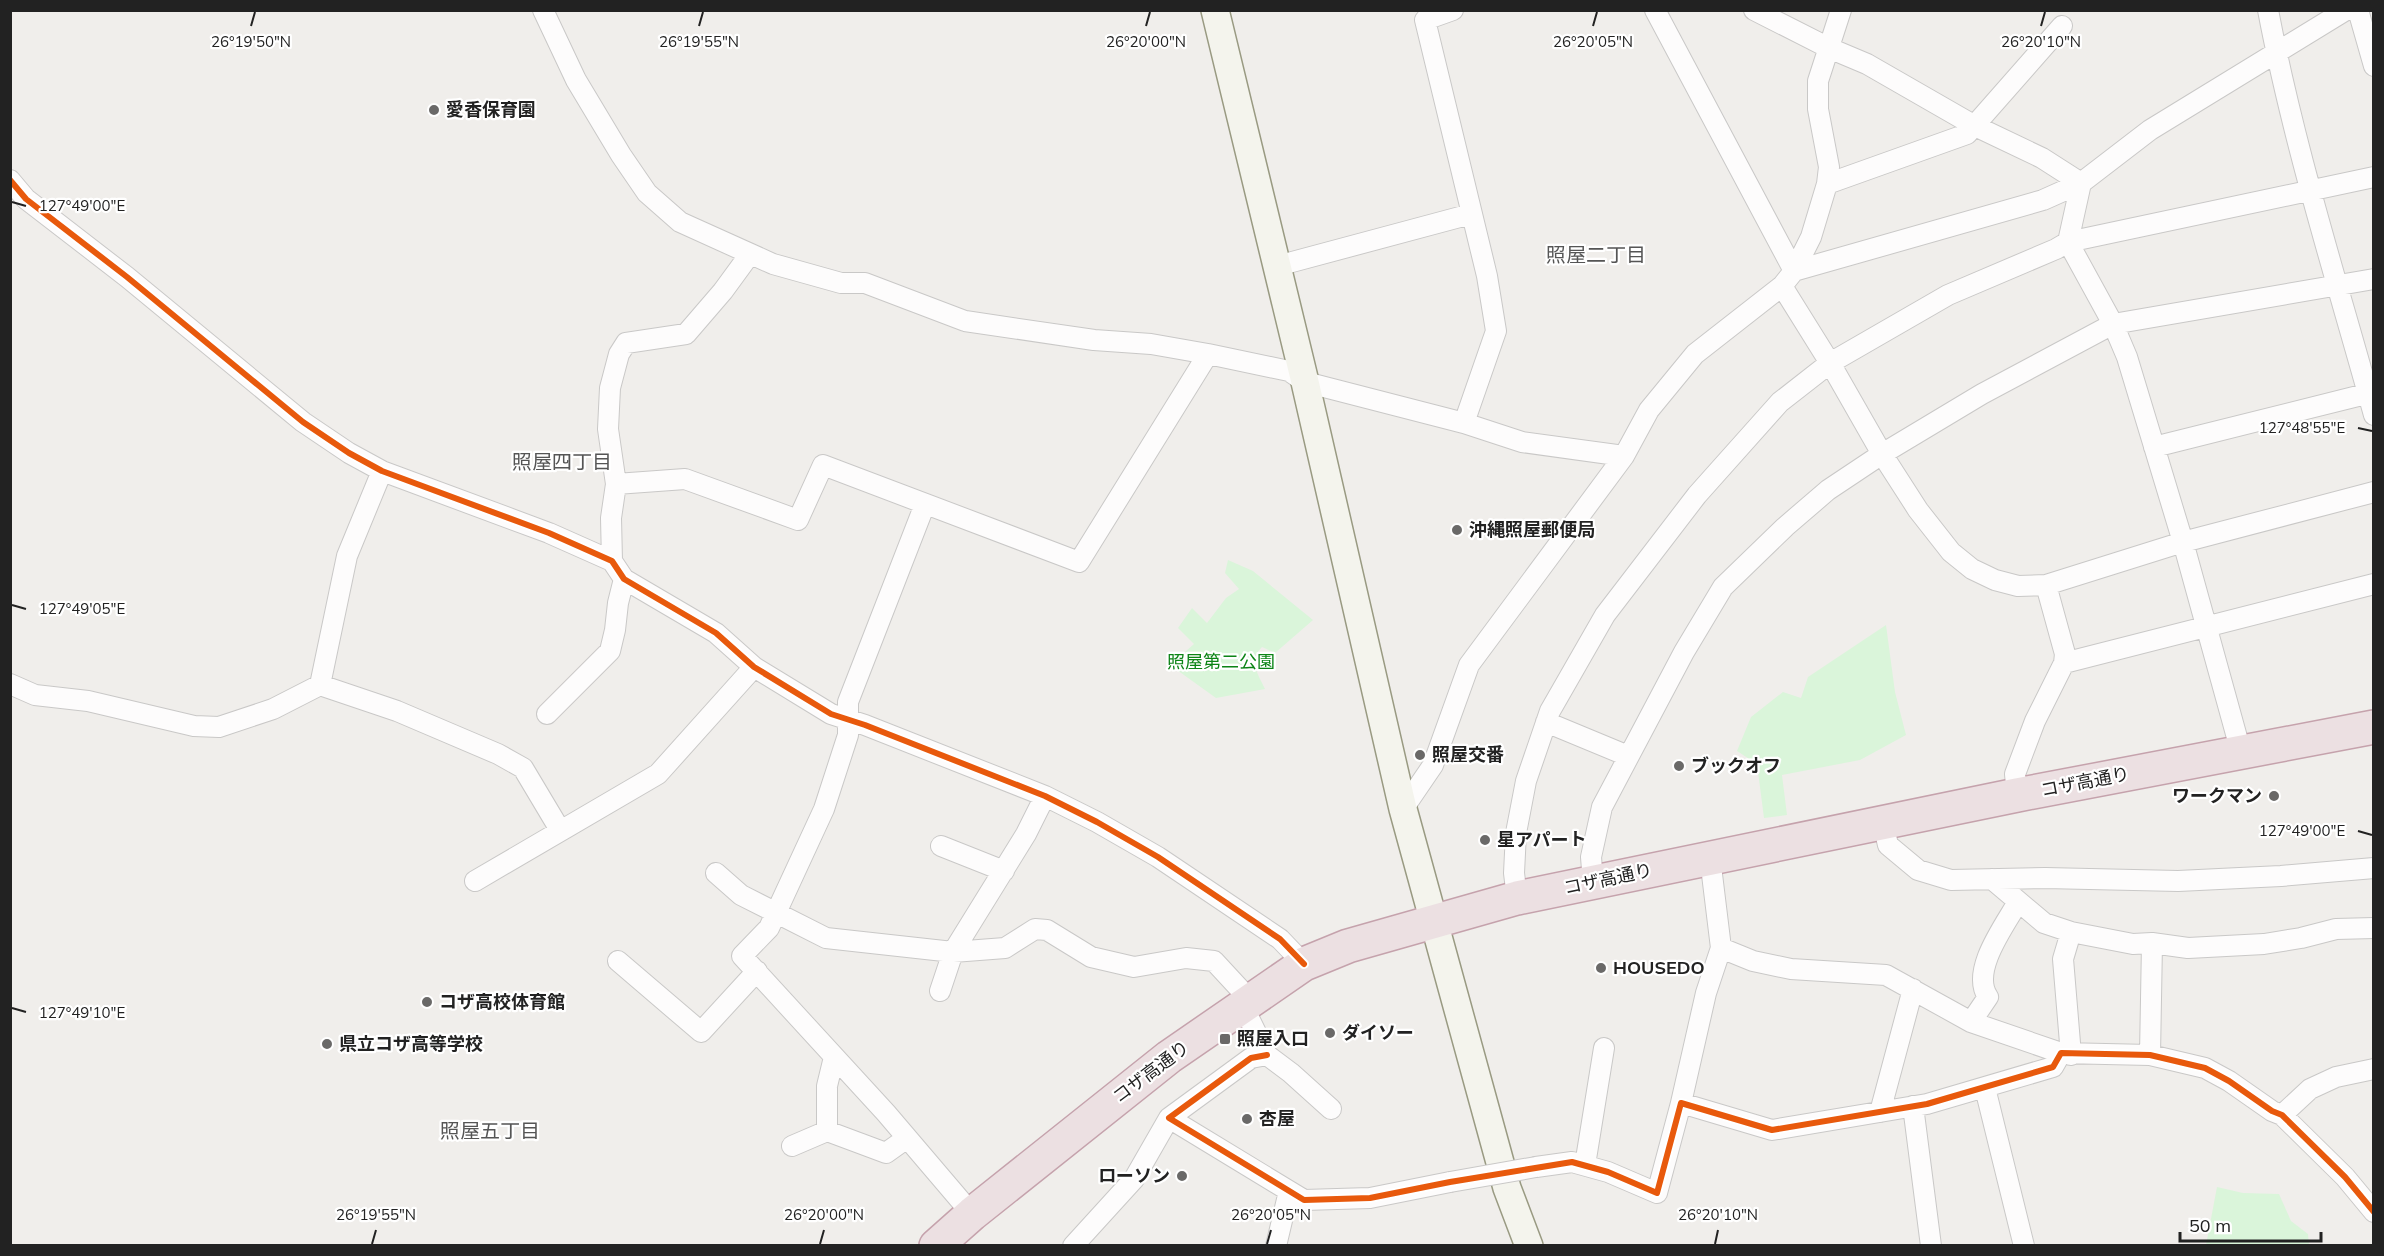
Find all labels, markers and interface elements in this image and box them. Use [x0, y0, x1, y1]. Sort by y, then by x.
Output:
text: 26°19'50"N [211, 32, 291, 51]
text: 26°19'55"N [659, 32, 739, 51]
text: 26°20'00"N [1106, 32, 1186, 51]
text: 26°20'05"N [1553, 32, 1633, 51]
text: 26°20'10"N [2001, 32, 2081, 51]
place label: 愛香保育園 [446, 98, 536, 121]
marker: 愛香保育園 [427, 103, 441, 117]
text: 127°49'00"E [39, 196, 125, 215]
district label: 照屋二丁目 [1546, 242, 1646, 267]
text: 127°48'55"E [2259, 418, 2345, 437]
district label: 照屋四丁目 [512, 449, 612, 474]
place label: 沖縄照屋郵便局 [1469, 518, 1595, 541]
marker: 沖縄照屋郵便局 [1450, 523, 1464, 537]
text: 127°49'05"E [39, 599, 125, 618]
park label: 照屋第二公園 [1167, 650, 1275, 673]
place label: 照屋交番 [1432, 743, 1504, 766]
marker: 照屋交番 [1413, 748, 1427, 762]
place label: ブックオフ [1691, 754, 1781, 777]
marker: ブックオフ [1672, 759, 1686, 773]
street label: コザ高通り [2039, 762, 2131, 801]
place label: ワークマン [2172, 784, 2262, 807]
marker: ワークマン [2267, 789, 2281, 803]
text: 127°49'00"E [2259, 821, 2345, 840]
place label: 星アパート [1497, 828, 1587, 851]
marker: 星アパート [1478, 833, 1492, 847]
street label: コザ高通り [1561, 858, 1654, 899]
place label: HOUSEDO [1613, 956, 1705, 979]
marker: HOUSEDO [1594, 961, 1608, 975]
place label: コザ高校体育館 [439, 990, 565, 1013]
marker: コザ高校体育館 [420, 995, 434, 1009]
text: 127°49'10"E [39, 1003, 125, 1022]
place label: ダイソー [1342, 1021, 1414, 1044]
marker: ダイソー [1323, 1026, 1337, 1040]
place label: 照屋入口 [1237, 1027, 1309, 1050]
place label: 県立コザ高等学校 [339, 1032, 483, 1055]
marker: 照屋入口 [1218, 1032, 1232, 1046]
street label: コザ高通り [1108, 1035, 1194, 1108]
marker: 県立コザ高等学校 [320, 1037, 334, 1051]
place label: 杏屋 [1259, 1107, 1295, 1130]
marker: 杏屋 [1240, 1112, 1254, 1126]
district label: 照屋五丁目 [440, 1118, 540, 1143]
place label: ローソン [1098, 1164, 1170, 1187]
marker: ローソン [1175, 1169, 1189, 1183]
text: 26°19'55"N [336, 1205, 416, 1224]
text: 26°20'00"N [784, 1205, 864, 1224]
text: 26°20'05"N [1231, 1205, 1311, 1224]
text: 26°20'10"N [1678, 1205, 1758, 1224]
scale bar [2180, 1205, 2321, 1243]
text: 50 m [2189, 1214, 2231, 1237]

